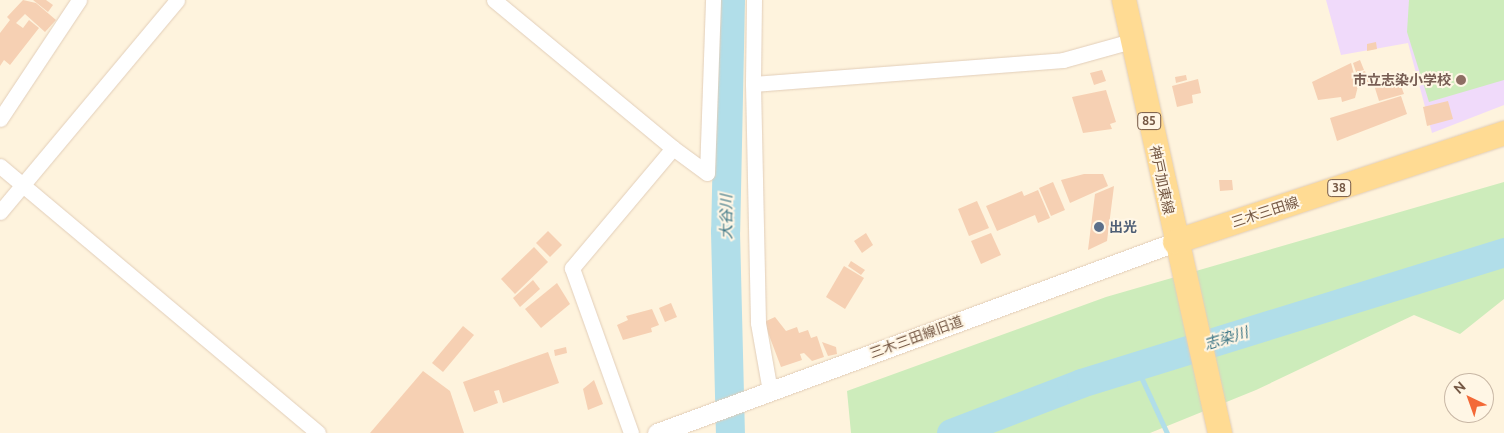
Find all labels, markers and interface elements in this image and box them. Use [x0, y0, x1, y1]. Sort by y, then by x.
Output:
place label: 市立志染小学校 [1353, 72, 1451, 88]
marker: 市立志染小学校 [1455, 74, 1467, 86]
road number: 85 [1136, 112, 1162, 130]
street label: 神戸加東線 [1147, 144, 1177, 216]
road number: 38 [1326, 178, 1352, 198]
street label: 三木三田線 [1229, 193, 1301, 231]
water label: 大谷川 [717, 195, 735, 239]
place label: 出光 [1109, 219, 1137, 235]
marker: 出光 [1093, 221, 1105, 233]
street label: 三木三田線旧道 [867, 312, 965, 362]
water label: 志染川 [1202, 323, 1250, 353]
north arrow [1444, 373, 1494, 423]
text: N [1450, 378, 1469, 397]

